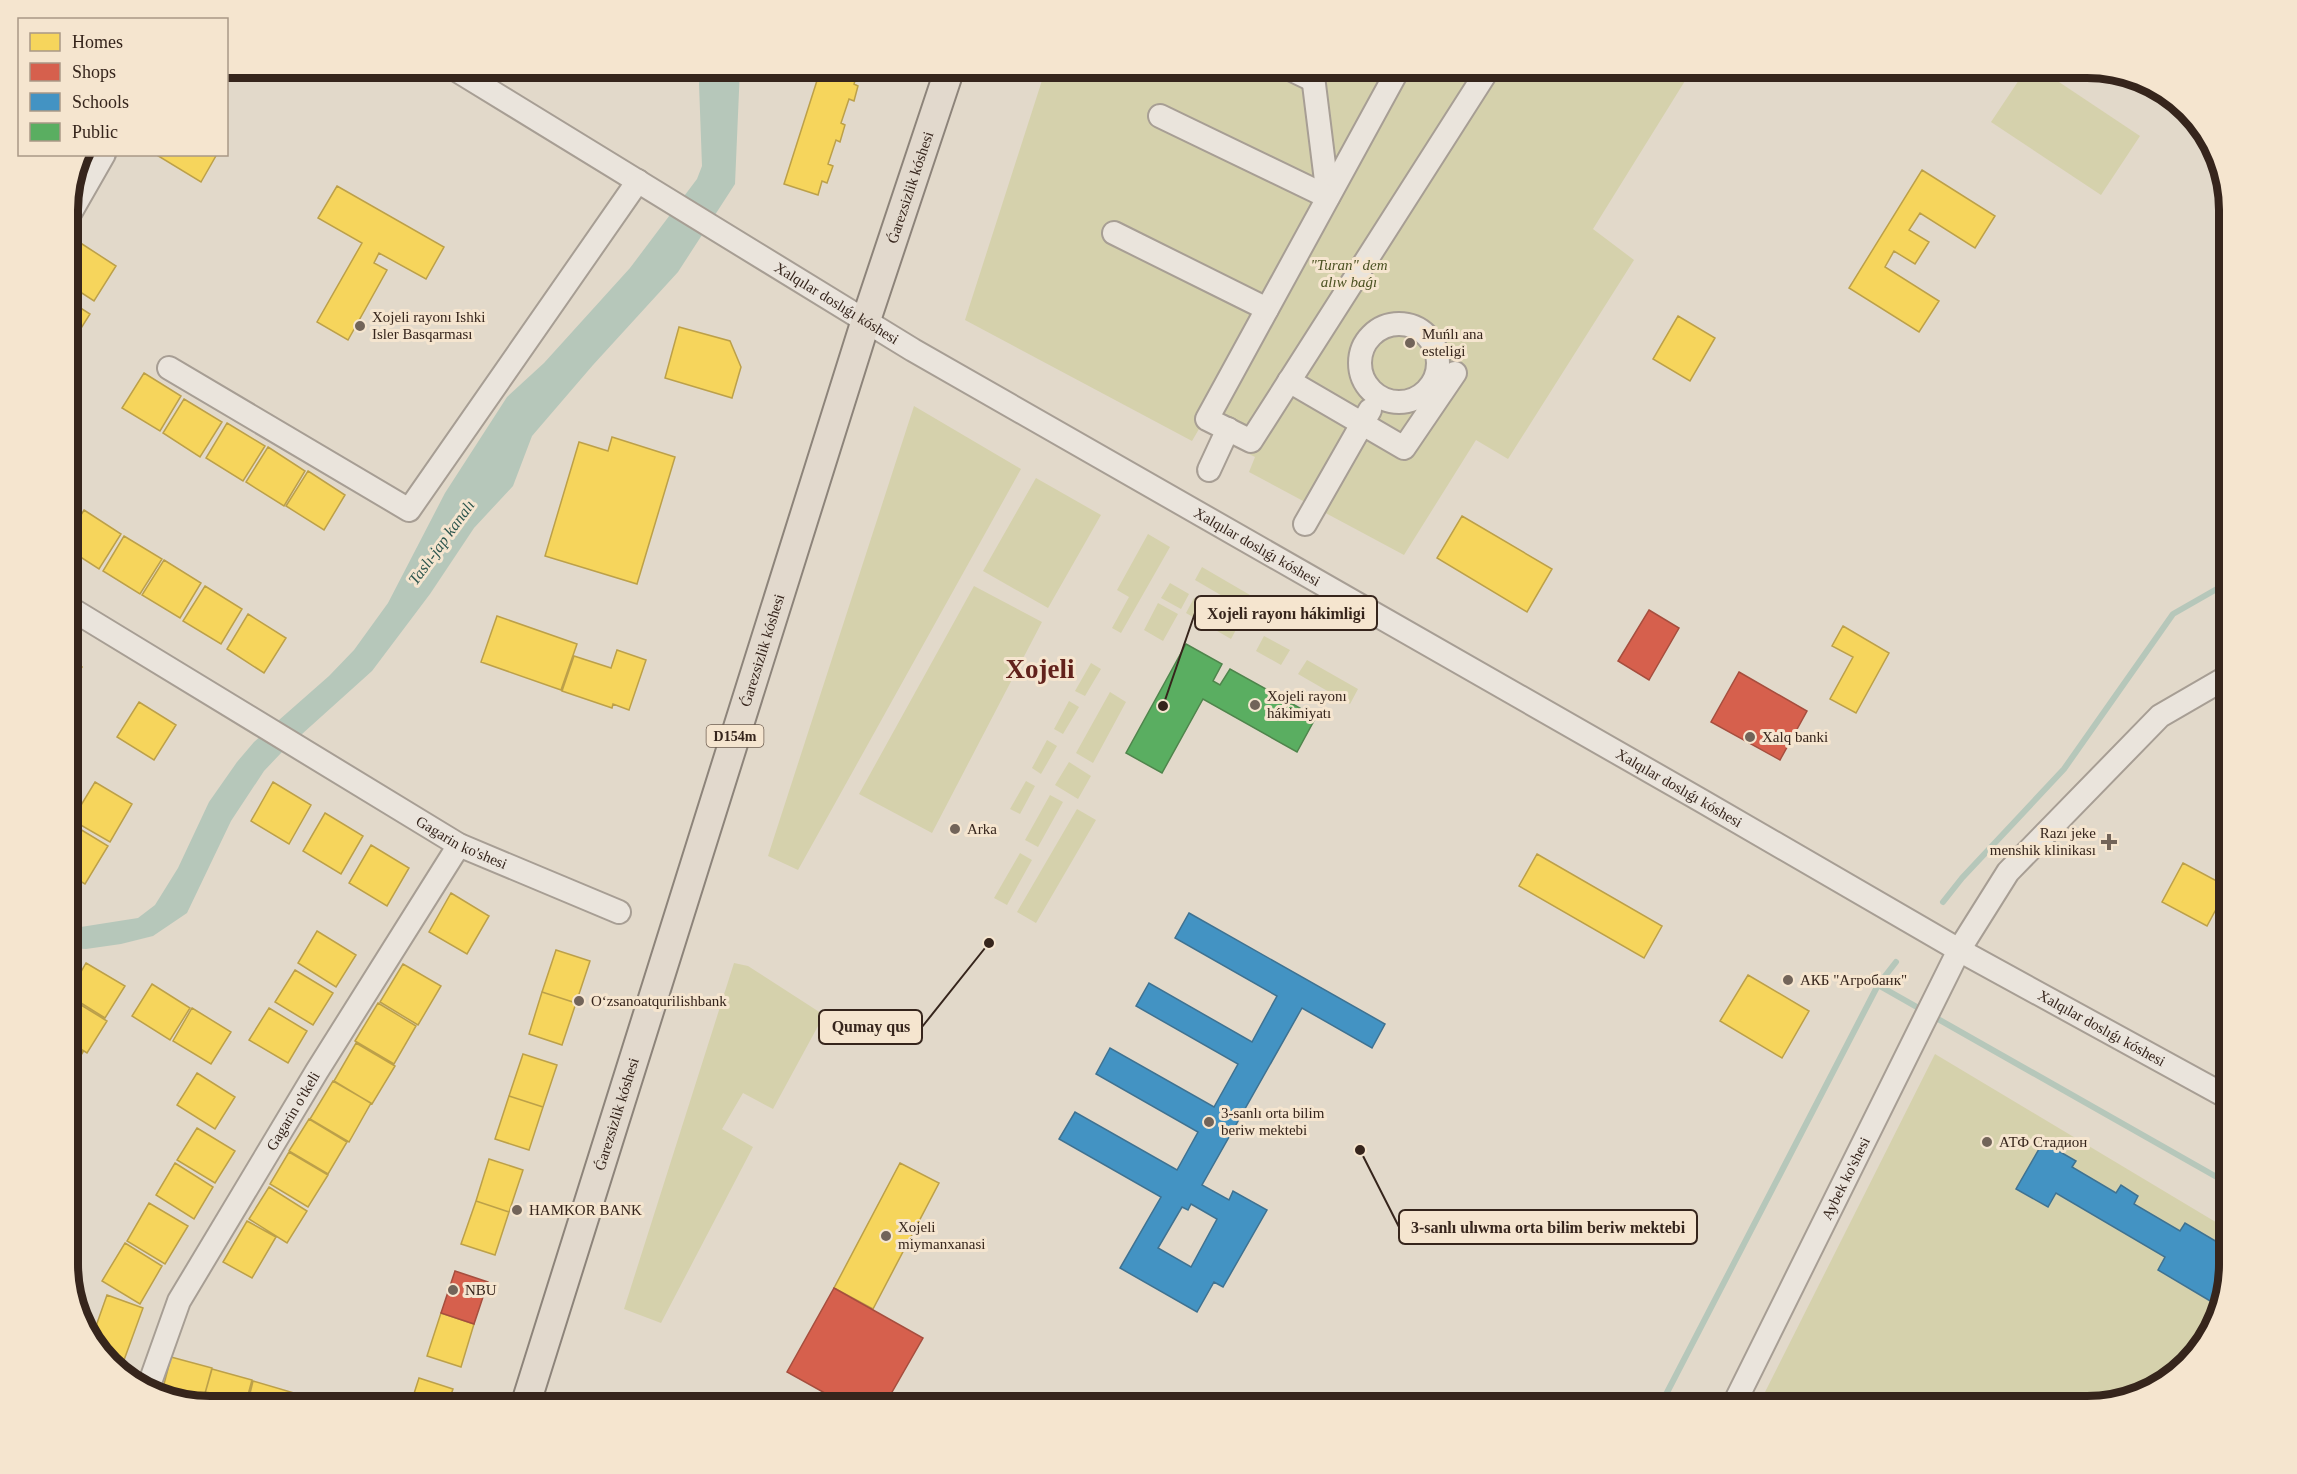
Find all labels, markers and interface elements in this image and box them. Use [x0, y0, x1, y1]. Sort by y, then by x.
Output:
legend [18, 18, 228, 156]
text: Homes [72, 32, 123, 52]
text: Shops [72, 62, 116, 82]
text: Schools [72, 92, 129, 112]
text: Public [72, 122, 118, 142]
street label: Ǵarezsizlik kóshesi [884, 129, 936, 246]
park label: "Turan" dem alıw baǵı [1310, 257, 1388, 290]
street label: Xalqılar doslıǵı kóshesi [772, 259, 902, 347]
place label: Xojeli rayonı Ishki Isler Basqarması [372, 309, 485, 342]
marker: Xojeli rayonı Ishki Isler Basqarması [353, 319, 367, 333]
place label: Muńlı ana esteligi [1422, 326, 1484, 359]
marker: Muńlı ana esteligi [1403, 336, 1417, 350]
water label: Taslı-jap kanalı [405, 497, 479, 588]
street label: Xalqılar doslıǵı kóshesi [1191, 504, 1323, 589]
street label: Ǵarezsizlik kóshesi [737, 592, 787, 709]
callout: Xojeli rayonı hákimligi [1195, 596, 1377, 630]
text: Xojeli rayonı hákimligi [1207, 605, 1366, 623]
district label: Xojeli [1006, 654, 1075, 684]
place label: Xojeli rayonı hákimiyatı [1267, 688, 1347, 721]
marker: Xojeli rayonı hákimiyatı [1248, 698, 1262, 712]
road number: D154m [706, 725, 764, 747]
place label: Xalq banki [1762, 729, 1828, 745]
marker: Xalq banki [1743, 730, 1757, 744]
street label: Xalqılar doslıǵı kóshesi [1613, 746, 1745, 830]
street label: Gagarin ko'shesi [413, 813, 509, 872]
place label: Arka [967, 821, 997, 837]
marker: Arka [948, 822, 962, 836]
place label: Razı jeke menshik klinikası [1990, 825, 2096, 858]
marker: Razı jeke menshik klinikası [2100, 833, 2118, 851]
place label: АКБ "Агробанк" [1800, 972, 1907, 988]
marker: АКБ "Агробанк" [1781, 973, 1795, 987]
street label: Xalqılar doslıǵı kóshesi [2035, 987, 2168, 1069]
place label: Oʻzsanoatqurilishbank [591, 993, 727, 1009]
marker: Oʻzsanoatqurilishbank [572, 994, 586, 1008]
callout: Qumay qus [819, 1010, 922, 1044]
text: Qumay qus [832, 1018, 910, 1036]
street label: Ǵarezsizlik kóshesi [591, 1056, 642, 1172]
street label: Gagarin o'tkeli [263, 1069, 323, 1153]
place label: 3-sanlı orta bilim beriw mektebi [1221, 1105, 1325, 1138]
marker: 3-sanlı orta bilim beriw mektebi [1202, 1115, 1216, 1129]
street label: Aybek ko'shesi [1819, 1134, 1873, 1222]
place label: АТФ Стадион [1999, 1134, 2087, 1150]
marker: АТФ Стадион [1980, 1135, 1994, 1149]
place label: HAMKOR BANK [529, 1202, 642, 1218]
marker: HAMKOR BANK [510, 1203, 524, 1217]
callout: 3-sanlı ulıwma orta bilim beriw mektebi [1399, 1210, 1697, 1244]
place label: Xojeli miymanxanasi [898, 1219, 985, 1252]
text: 3-sanlı ulıwma orta bilim beriw mektebi [1411, 1219, 1686, 1236]
marker: Xojeli miymanxanasi [879, 1229, 893, 1243]
place label: NBU [465, 1282, 497, 1298]
marker: NBU [446, 1283, 460, 1297]

